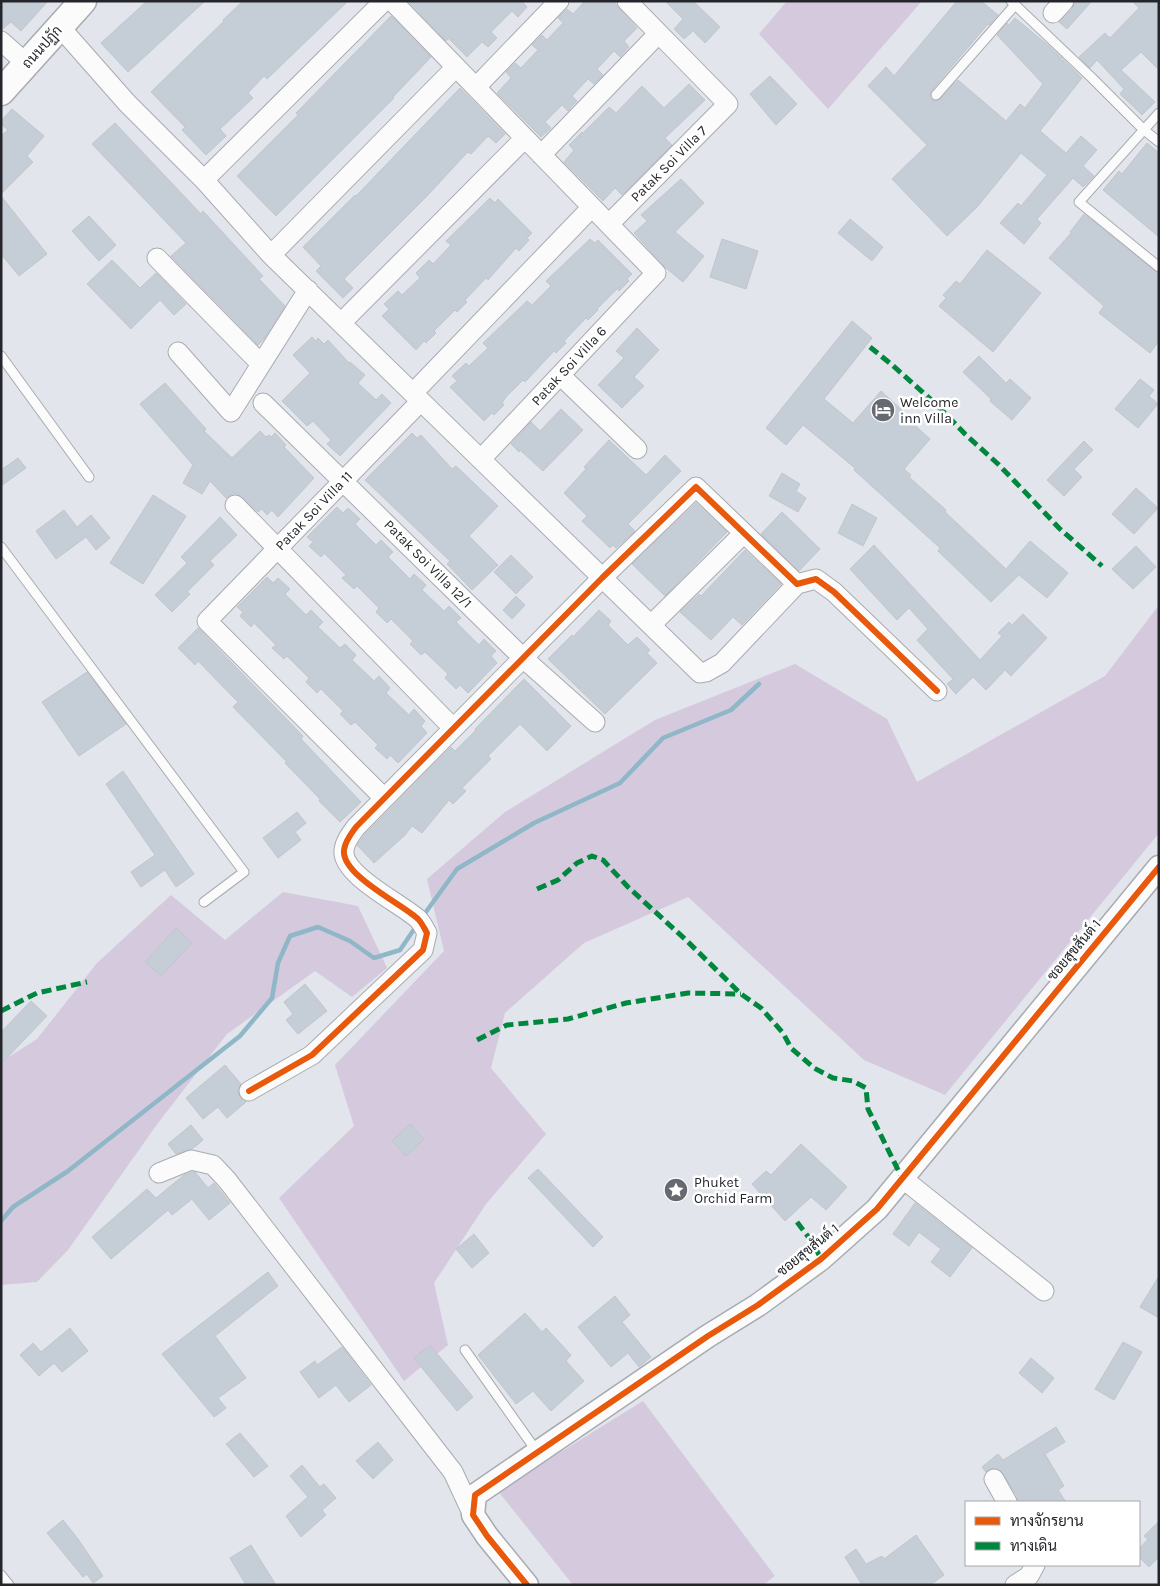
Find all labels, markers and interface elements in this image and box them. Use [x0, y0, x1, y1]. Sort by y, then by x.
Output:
street label: ถนนปฏัก [18, 22, 66, 72]
street label: Patak Soi Villa 7 [627, 122, 711, 206]
street label: Patak Soi Villa 6 [528, 323, 610, 409]
place label: Welcome inn Villa [900, 394, 958, 427]
hotel icon: Welcome inn Villa [870, 397, 896, 423]
street label: Patak Soi Villa 11 [272, 468, 356, 554]
street label: Patak Soi Villa 12/1 [380, 516, 476, 612]
street label: ซอยสุขสันต์ 1 [1043, 915, 1105, 985]
place label: Phuket Orchid Farm [694, 1174, 772, 1207]
place icon: Phuket Orchid Farm [663, 1177, 689, 1203]
street label: ซอยสุขสันต์ 1 [773, 1219, 843, 1281]
legend [965, 1501, 1140, 1566]
text: ทางจักรยาน [1010, 1512, 1084, 1530]
text: ทางเดิน [1010, 1537, 1057, 1555]

